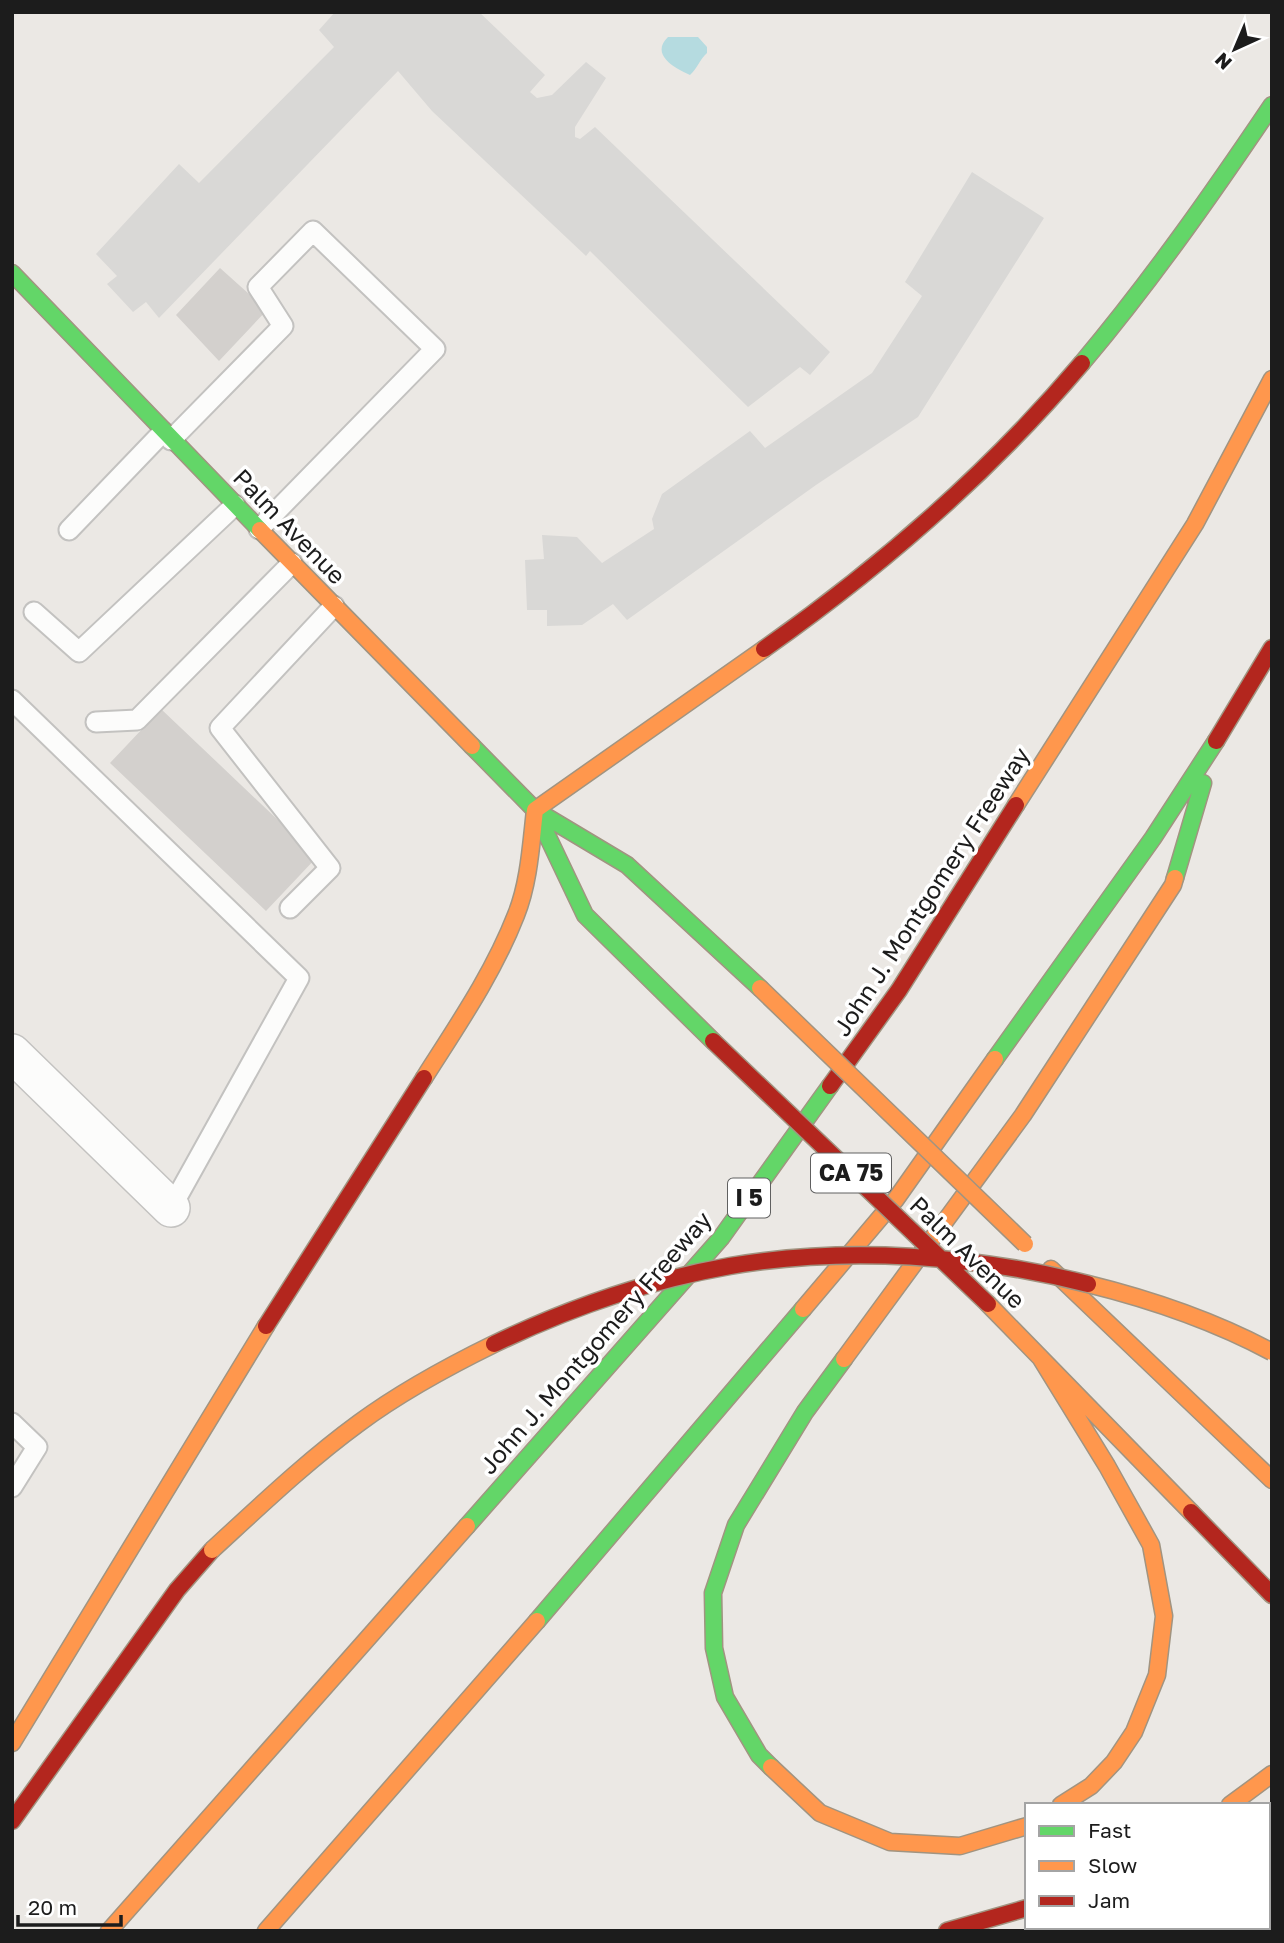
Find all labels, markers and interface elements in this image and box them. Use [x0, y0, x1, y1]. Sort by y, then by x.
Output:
north arrow [1200, 14, 1270, 84]
text: N [1210, 48, 1236, 75]
street label: Palm Avenue [228, 462, 352, 590]
street label: John J. Montgomery Freeway [826, 741, 1035, 1041]
road number: CA 75 [811, 1154, 891, 1192]
road number: I 5 [728, 1178, 770, 1218]
street label: Palm Avenue [904, 1190, 1032, 1314]
street label: John J. Montgomery Freeway [473, 1205, 717, 1479]
legend [1025, 1803, 1270, 1929]
text: Fast [1088, 1817, 1131, 1843]
text: Slow [1088, 1852, 1137, 1878]
scale bar [18, 1884, 121, 1928]
text: Jam [1088, 1887, 1130, 1913]
text: 20 m [28, 1894, 77, 1920]

